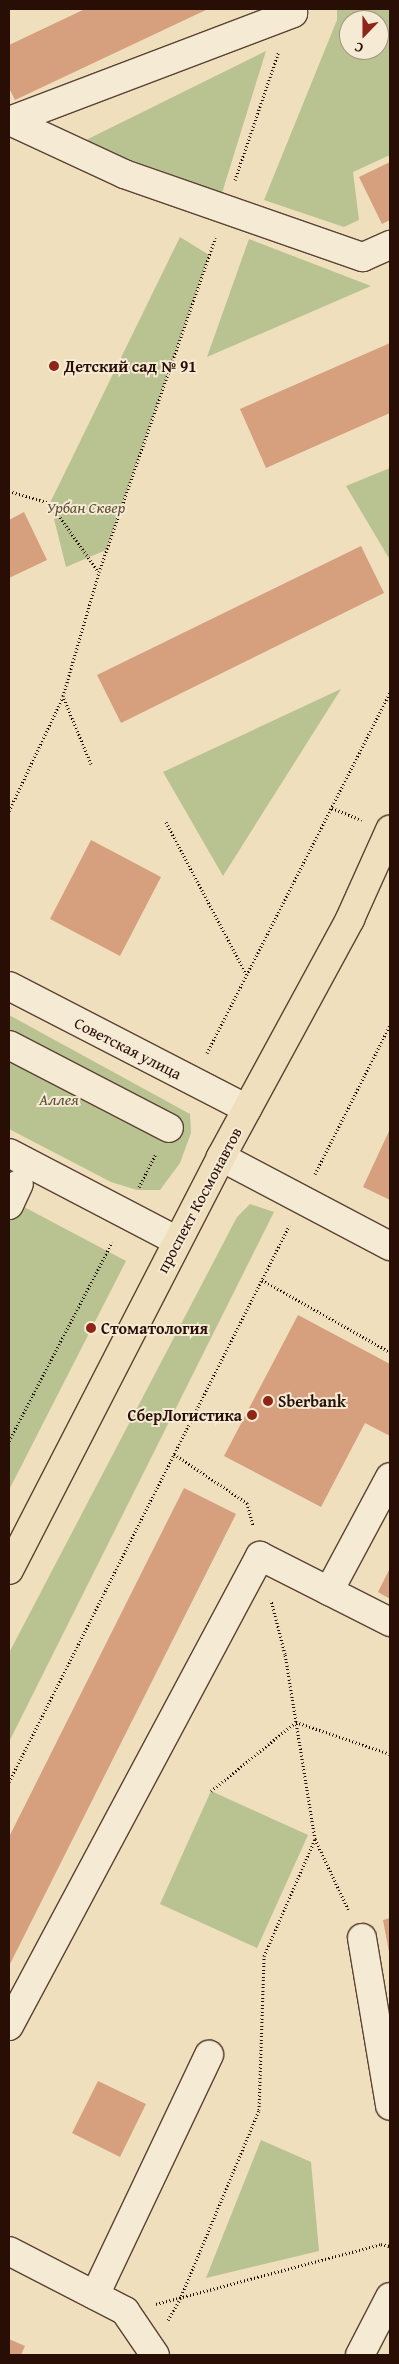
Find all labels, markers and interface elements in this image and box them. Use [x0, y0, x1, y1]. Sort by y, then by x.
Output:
north arrow [339, 10, 389, 60]
text: С [351, 37, 366, 59]
place label: Детский сад № 91 [64, 356, 196, 376]
marker: Детский сад № 91 [48, 360, 60, 372]
park label: Урбан Сквер [47, 497, 125, 517]
street label: Советская улица [71, 1013, 185, 1083]
park label: Аллея [39, 1089, 79, 1109]
street label: проспект Космонавтов [152, 1124, 246, 1276]
place label: Стоматология [101, 1318, 208, 1338]
marker: Стоматология [85, 1322, 97, 1334]
place label: Sberbank [278, 1391, 346, 1411]
marker: Sberbank [262, 1395, 274, 1407]
place label: СберЛогистика [127, 1405, 242, 1425]
marker: СберЛогистика [246, 1409, 258, 1421]

